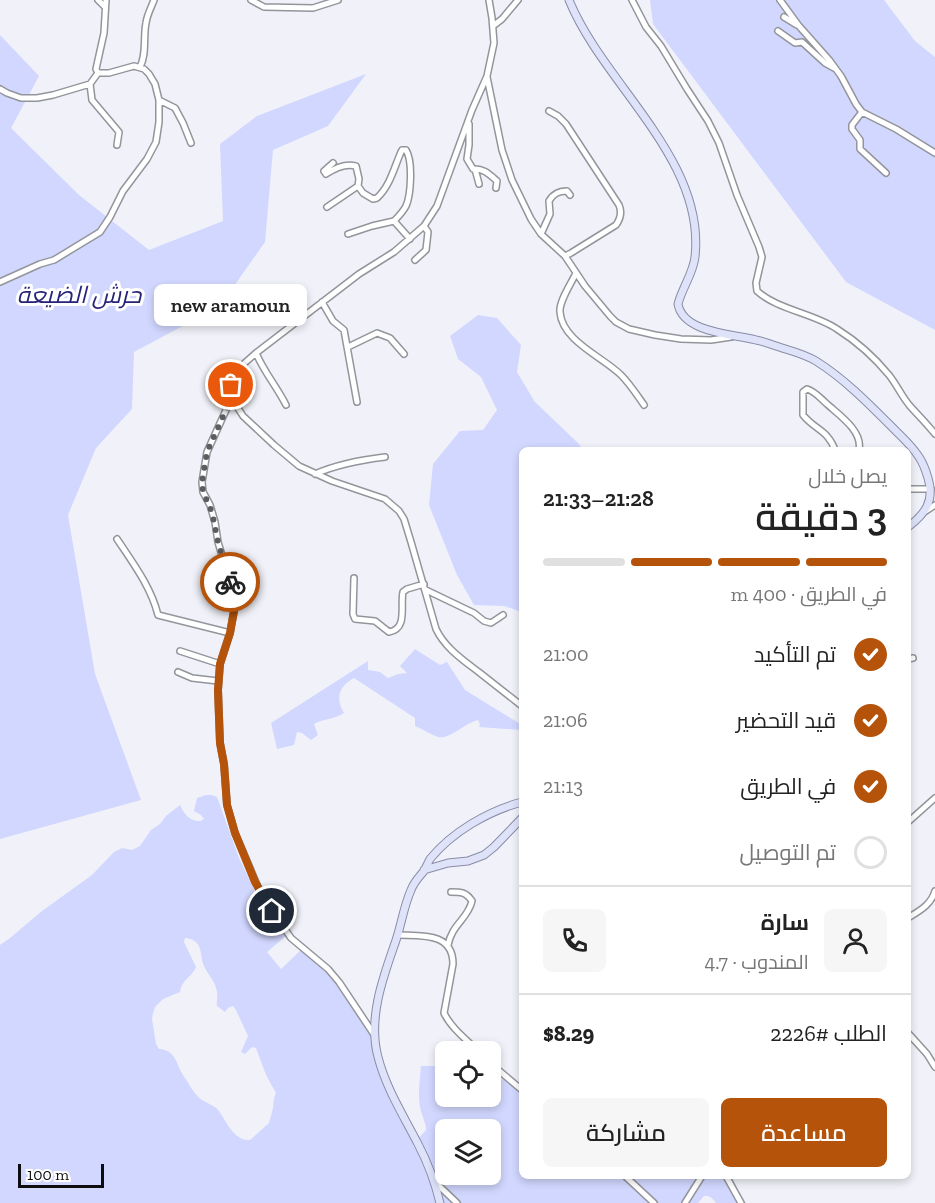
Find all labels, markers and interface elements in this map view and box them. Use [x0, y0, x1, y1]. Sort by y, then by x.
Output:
park label: حرش الضيعة [17, 280, 143, 309]
callout: new aramoun [154, 283, 308, 325]
text: new aramoun [171, 293, 290, 317]
pin [205, 359, 256, 410]
icon: bag [214, 368, 247, 401]
text: يصل خلال [808, 464, 887, 488]
text: 21:28–21:33 [543, 485, 654, 512]
text: 3 دقيقة [755, 493, 887, 540]
courier [200, 552, 260, 612]
icon: bike [214, 566, 247, 599]
text: في الطريق · 400 m [731, 582, 887, 606]
icon: check [854, 638, 887, 671]
text: تم التأكيد [754, 641, 836, 668]
text: 21:00 [543, 642, 589, 666]
icon: check [854, 704, 887, 737]
text: قيد التحضير [736, 707, 836, 734]
text: 21:06 [543, 708, 588, 732]
icon: check [854, 770, 887, 803]
text: في الطريق [740, 773, 836, 800]
text: 21:13 [543, 774, 583, 798]
text: تم التوصيل [740, 839, 836, 866]
pin [246, 885, 297, 936]
icon: home [255, 894, 288, 927]
button: phone [543, 909, 606, 972]
text: سارة [761, 909, 809, 936]
button: person [824, 909, 887, 972]
text: المندوب · 4.7 [704, 950, 809, 974]
text: $8.29 [543, 1020, 594, 1047]
text: الطلب #2226 [770, 1020, 887, 1047]
map controls [435, 1041, 501, 1185]
button: locate [435, 1041, 501, 1107]
button: مشاركة [543, 1098, 709, 1167]
button: مساعدة [721, 1098, 887, 1167]
button: layers [435, 1119, 501, 1185]
scale bar [18, 1161, 104, 1188]
text: 100 m [27, 1165, 69, 1184]

